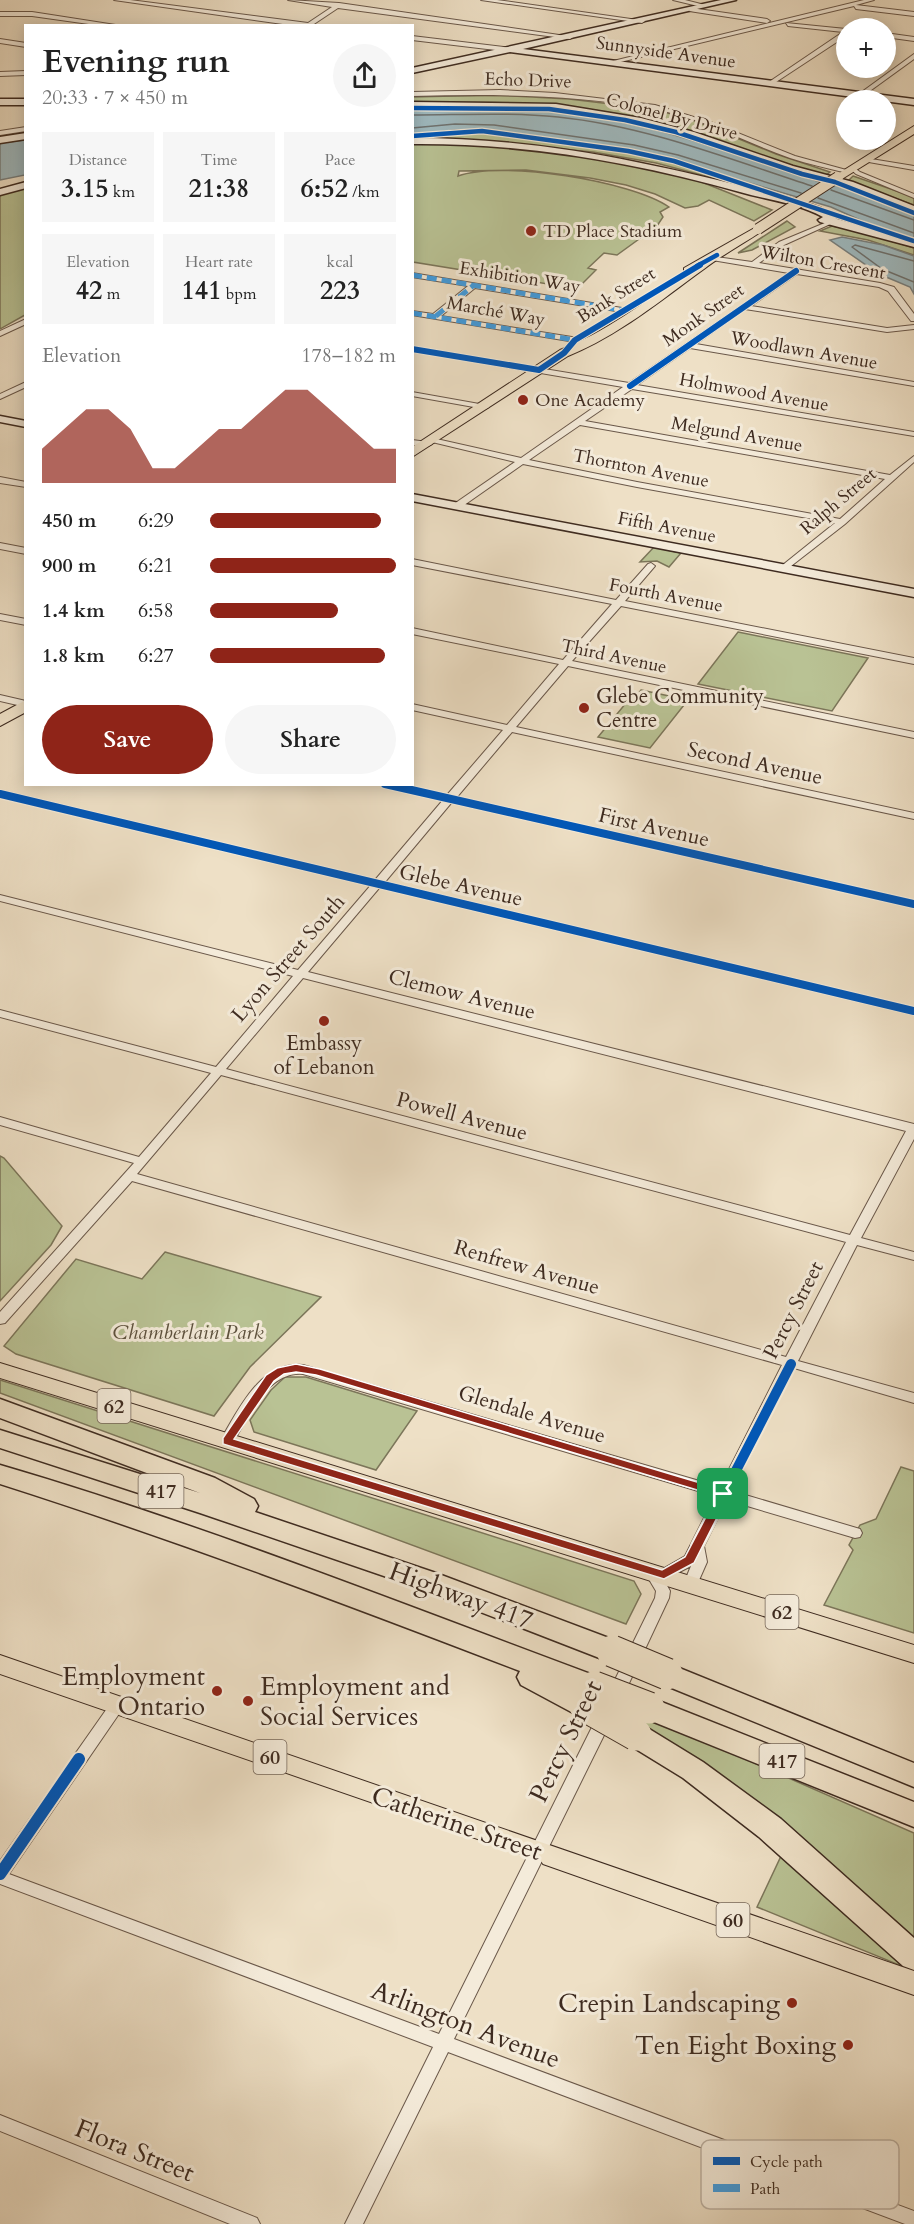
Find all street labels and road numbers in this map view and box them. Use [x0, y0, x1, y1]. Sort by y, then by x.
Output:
street label: Sunnyside Avenue [594, 30, 737, 75]
street label: Echo Drive [484, 66, 572, 95]
street label: Colonel By Drive [603, 87, 741, 146]
street label: Wilton Crescent [757, 239, 888, 286]
street label: Exhibition Way [458, 256, 583, 299]
street label: Bank Street [572, 261, 660, 329]
street label: Monk Street [657, 278, 749, 353]
street label: Marché Way [445, 291, 548, 333]
street label: Woodlawn Avenue [727, 325, 880, 376]
street label: Holmwood Avenue [677, 367, 831, 418]
street label: Melgund Avenue [669, 411, 804, 458]
street label: Thornton Avenue [571, 443, 711, 494]
street label: Ralph Street [795, 462, 882, 541]
street label: Fifth Avenue [616, 506, 718, 549]
street label: Fourth Avenue [607, 572, 725, 619]
street label: Third Avenue [559, 633, 669, 680]
street label: Second Avenue [684, 735, 825, 792]
street label: First Avenue [596, 801, 712, 854]
street label: Glebe Avenue [396, 857, 526, 914]
street label: Lyon Street South [225, 888, 352, 1028]
street label: Clemow Avenue [385, 962, 538, 1027]
street label: Powell Avenue [393, 1085, 531, 1148]
street label: Renfrew Avenue [451, 1233, 603, 1302]
street label: Percy Street [756, 1256, 831, 1364]
street label: Glendale Avenue [455, 1378, 609, 1451]
road number: 62 [98, 1389, 130, 1423]
road number: 417 [138, 1474, 184, 1508]
street label: Highway 417 [384, 1553, 538, 1638]
road number: 62 [766, 1595, 798, 1629]
street label: Percy Street [521, 1674, 610, 1808]
road number: 60 [254, 1740, 286, 1774]
road number: 417 [760, 1744, 804, 1778]
street label: Catherine Street [367, 1778, 547, 1869]
road number: 60 [716, 1903, 750, 1937]
street label: Arlington Avenue [366, 1972, 565, 2077]
street label: Flora Street [70, 2111, 200, 2190]

